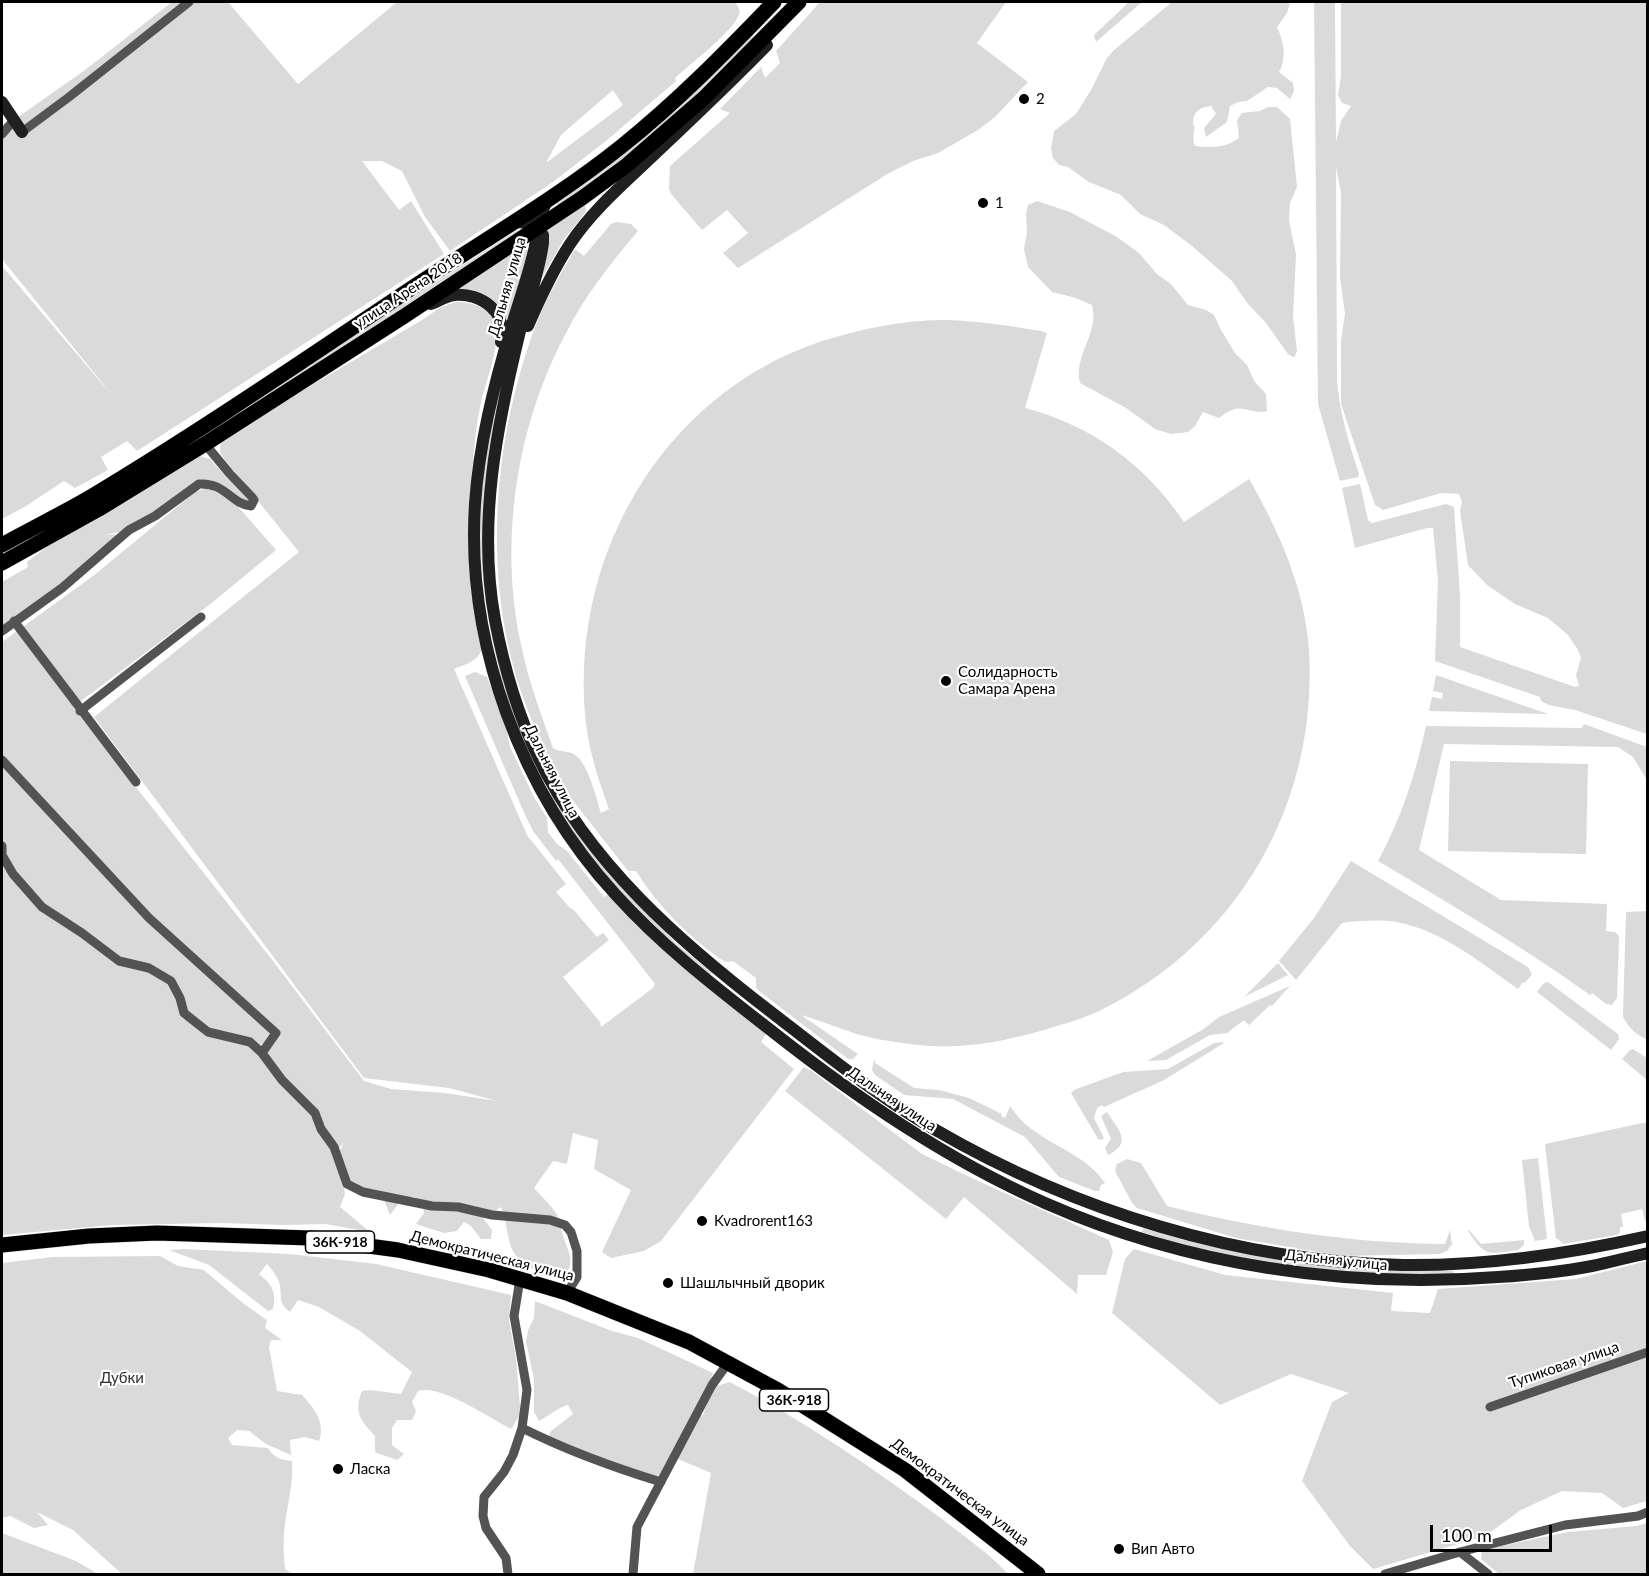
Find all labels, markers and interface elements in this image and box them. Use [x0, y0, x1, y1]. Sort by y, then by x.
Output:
place label: 2 [1036, 90, 1045, 108]
marker: 2 [1017, 92, 1031, 106]
place label: 1 [995, 194, 1004, 212]
marker: 1 [976, 196, 990, 210]
street label: Дальняя улица [484, 235, 530, 339]
street label: улица Арена 2018 [350, 249, 466, 333]
place label: Солидарность Самара Арена [958, 663, 1058, 698]
marker: Солидарность Самара Арена [939, 674, 953, 688]
street label: Дальняя улица [521, 721, 583, 821]
street label: Дальняя улица [844, 1063, 940, 1135]
place label: Kvadrorent163 [714, 1212, 813, 1230]
marker: Kvadrorent163 [695, 1214, 709, 1228]
street label: Демократическая улица [408, 1227, 576, 1285]
road number: 36К-918 [306, 1231, 374, 1253]
street label: Дальняя улица [1284, 1246, 1388, 1274]
place label: Шашлычный дворик [680, 1274, 825, 1292]
marker: Шашлычный дворик [661, 1276, 675, 1290]
street label: Тупиковая улица [1506, 1338, 1622, 1392]
park label: Дубки [100, 1369, 144, 1387]
road number: 36К-918 [760, 1389, 828, 1411]
street label: Демократическая улица [887, 1434, 1033, 1550]
place label: Ласка [350, 1460, 390, 1478]
marker: Ласка [331, 1462, 345, 1476]
scale bar [1433, 1513, 1554, 1551]
text: 100 m [1441, 1524, 1492, 1546]
place label: Вип Авто [1131, 1540, 1195, 1558]
marker: Вип Авто [1112, 1542, 1126, 1556]

